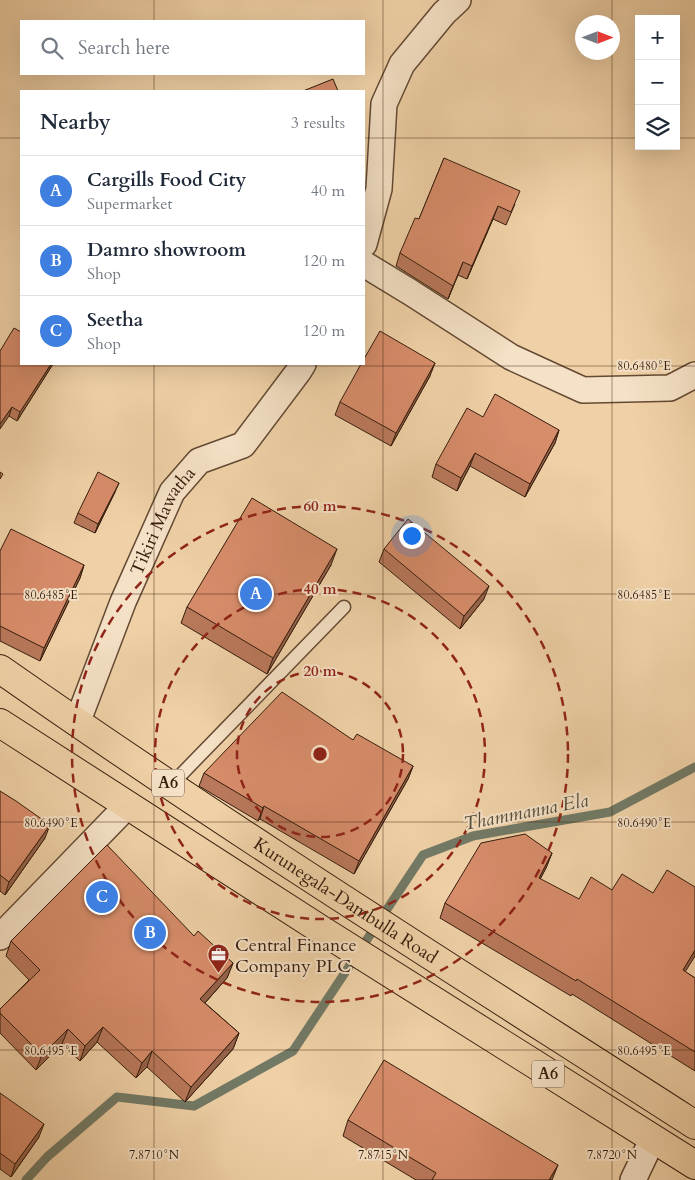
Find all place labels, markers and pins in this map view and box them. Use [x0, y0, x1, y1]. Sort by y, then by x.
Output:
pin: A [240, 575, 272, 613]
centre of rings [311, 745, 329, 763]
pin: C [86, 878, 118, 916]
pin: B [134, 914, 166, 952]
place label: Central Finance Company PLC [235, 933, 357, 979]
office icon: Central Finance Company PLC [207, 943, 231, 974]

